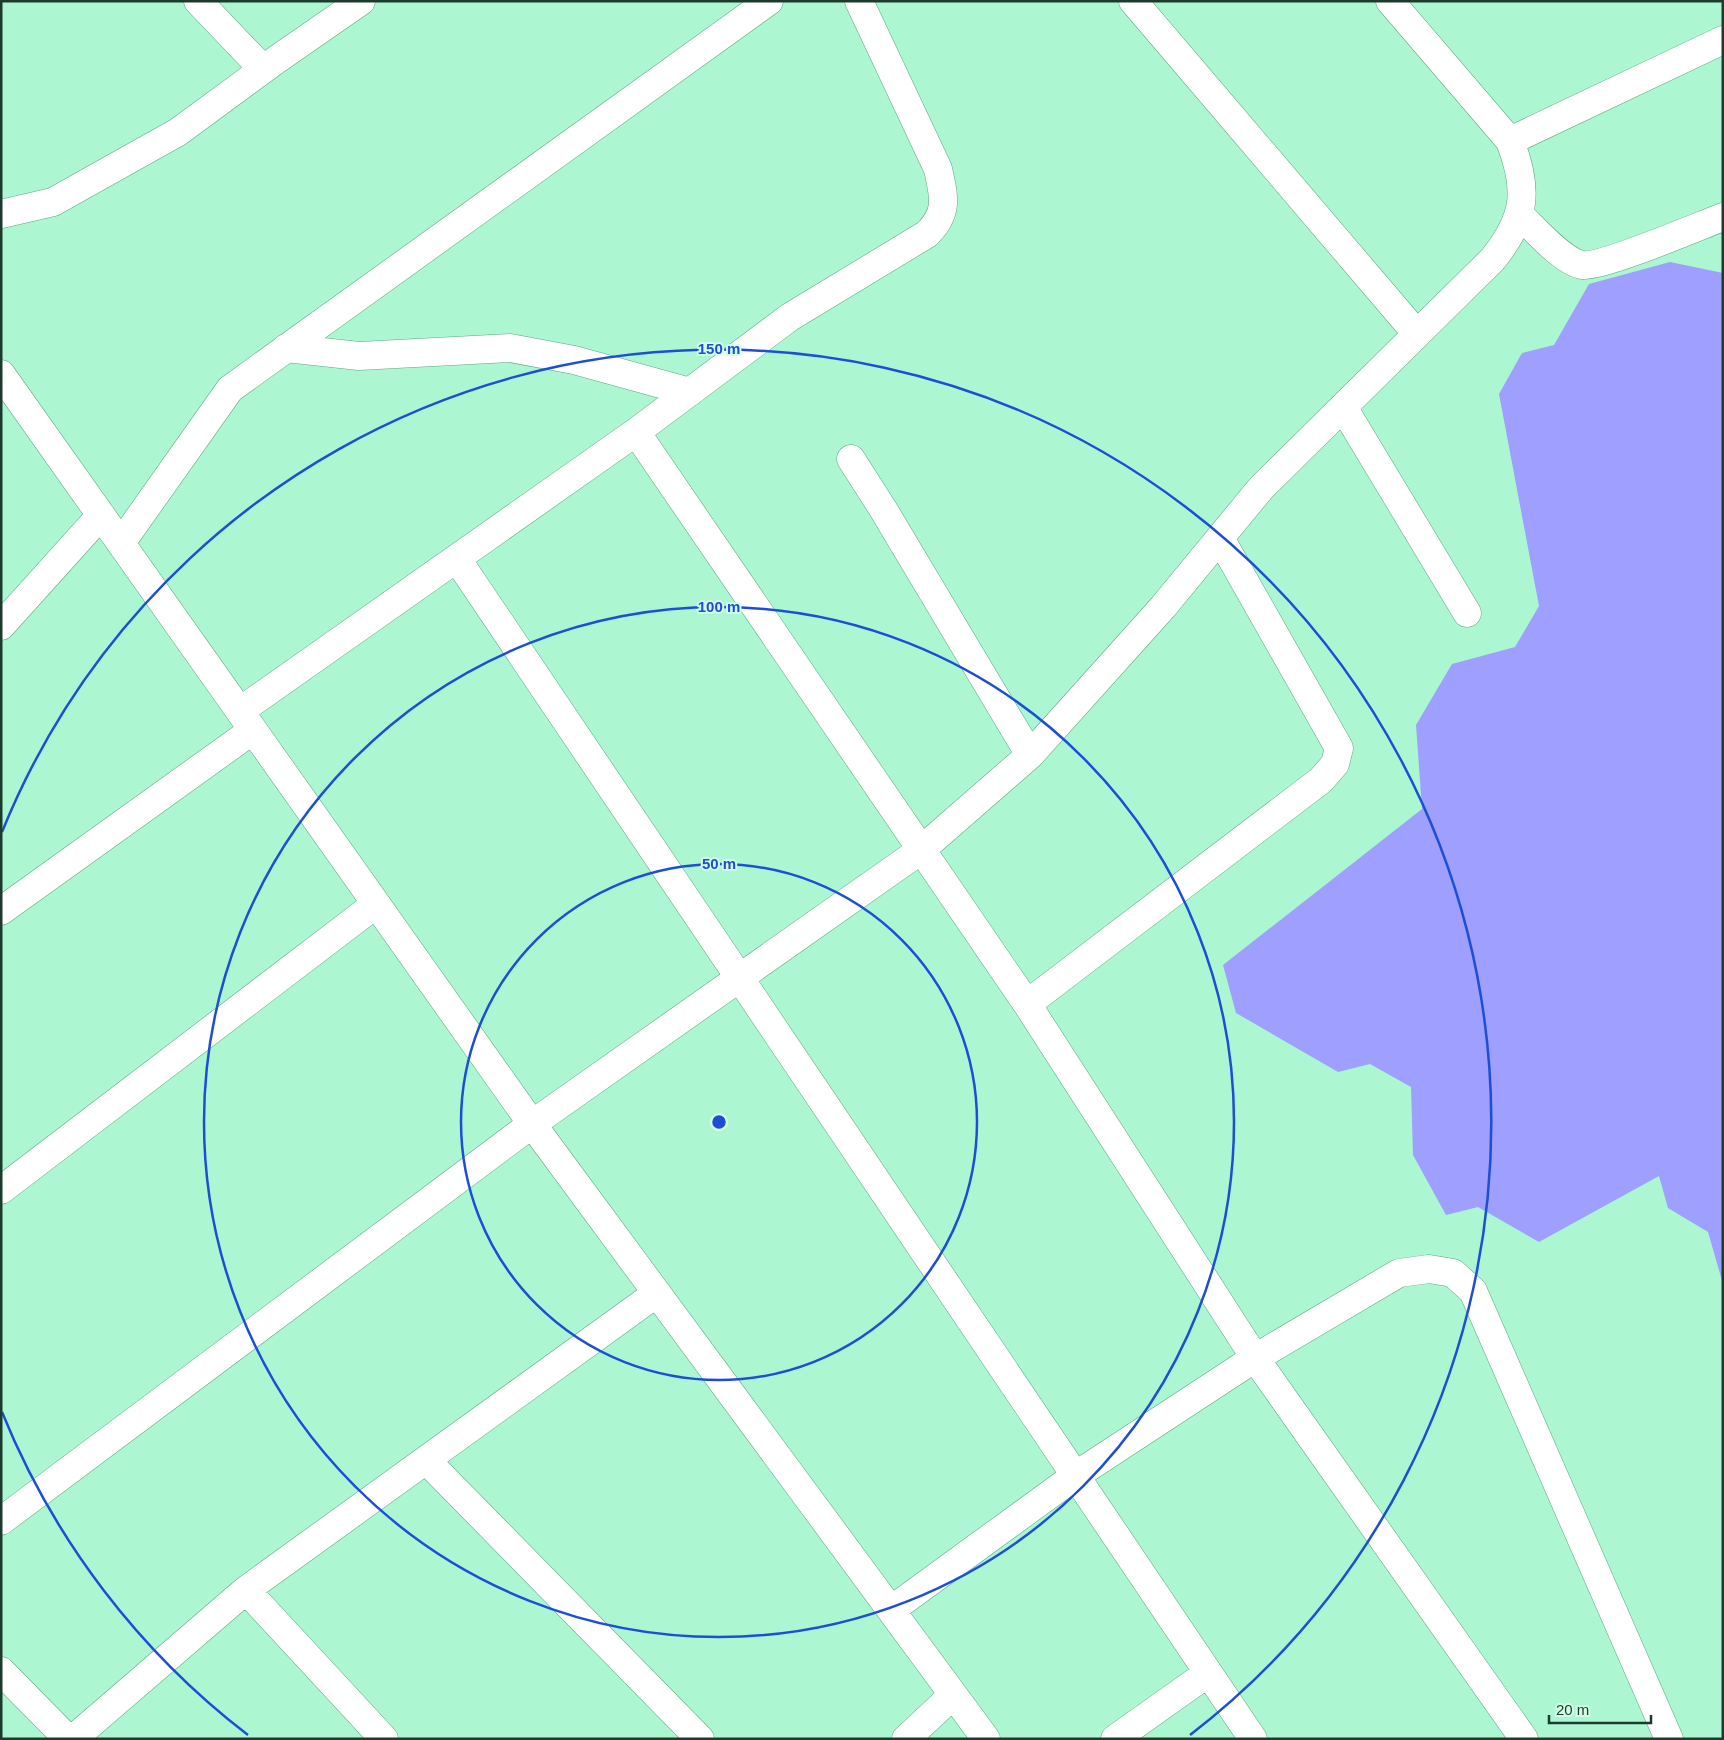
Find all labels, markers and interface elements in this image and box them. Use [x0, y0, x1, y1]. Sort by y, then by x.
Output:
text: 150 m [698, 340, 740, 357]
text: 100 m [698, 598, 740, 615]
text: 50 m [702, 855, 736, 872]
centre of rings [710, 1113, 728, 1131]
scale bar [1549, 1692, 1652, 1724]
text: 20 m [1556, 1701, 1589, 1718]

